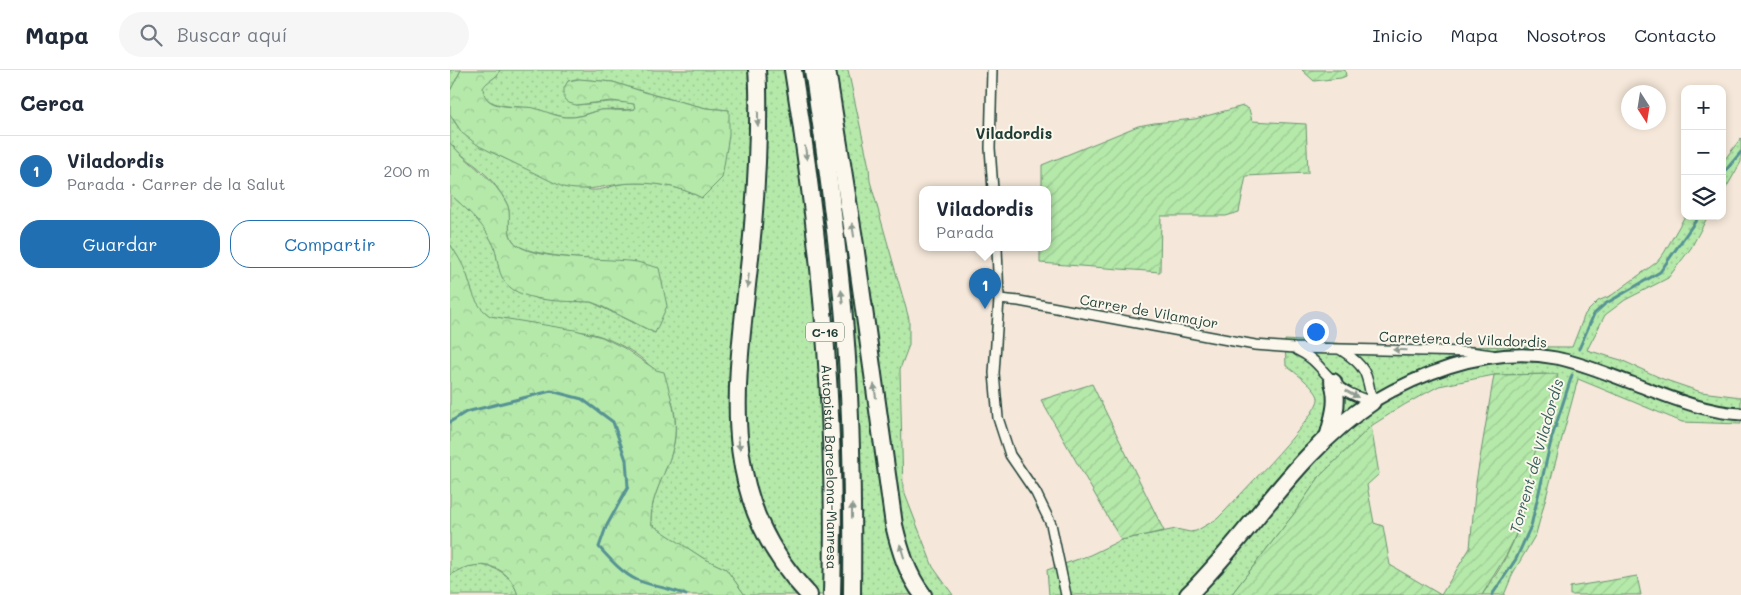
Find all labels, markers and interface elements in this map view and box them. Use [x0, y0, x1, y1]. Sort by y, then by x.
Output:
search box [119, 12, 469, 57]
text: Mapa [25, 19, 89, 50]
icon: search [137, 21, 165, 49]
text: Buscar aquí [177, 22, 287, 47]
text: Inicio [1372, 23, 1423, 47]
text: Mapa [1451, 23, 1498, 47]
text: Nosotros [1526, 23, 1606, 47]
text: Contacto [1634, 23, 1716, 47]
north arrow [1621, 85, 1666, 130]
map controls [1681, 85, 1726, 220]
button: + [1681, 85, 1726, 130]
text: Cerca [20, 89, 85, 116]
one-way arrow [754, 111, 762, 127]
district label: Viladordis [976, 123, 1052, 143]
button: − [1681, 130, 1726, 175]
one-way arrow [803, 145, 811, 161]
text: Viladordis [67, 148, 164, 173]
text: 1 [32, 160, 40, 181]
text: 200 m [383, 160, 430, 181]
text: Parada · Carrer de la Salut [67, 173, 286, 194]
button: layers [1681, 175, 1726, 220]
popup [919, 186, 1051, 251]
text: Viladordis [936, 196, 1034, 221]
button: Guardar [20, 220, 220, 268]
button: Compartir [230, 220, 430, 268]
text: Parada [936, 221, 994, 242]
one-way arrow [848, 222, 856, 238]
pin: 1 [969, 268, 1001, 309]
one-way arrow [743, 273, 751, 289]
one-way arrow [838, 288, 846, 304]
street label: Carrer de Vilamajor [1078, 289, 1220, 333]
your location [1303, 319, 1329, 345]
road number: C-16 [806, 322, 844, 342]
street label: Carretera de Viladordis [1379, 327, 1547, 351]
one-way arrow [1392, 346, 1408, 354]
street label: Autopista Barcelona-Manresa [818, 364, 842, 570]
water label: Torrent de Viladordis [1504, 376, 1568, 536]
one-way arrow [871, 383, 879, 399]
one-way arrow [1345, 389, 1358, 398]
one-way arrow [735, 435, 743, 451]
one-way arrow [848, 503, 856, 519]
one-way arrow [897, 544, 905, 559]

